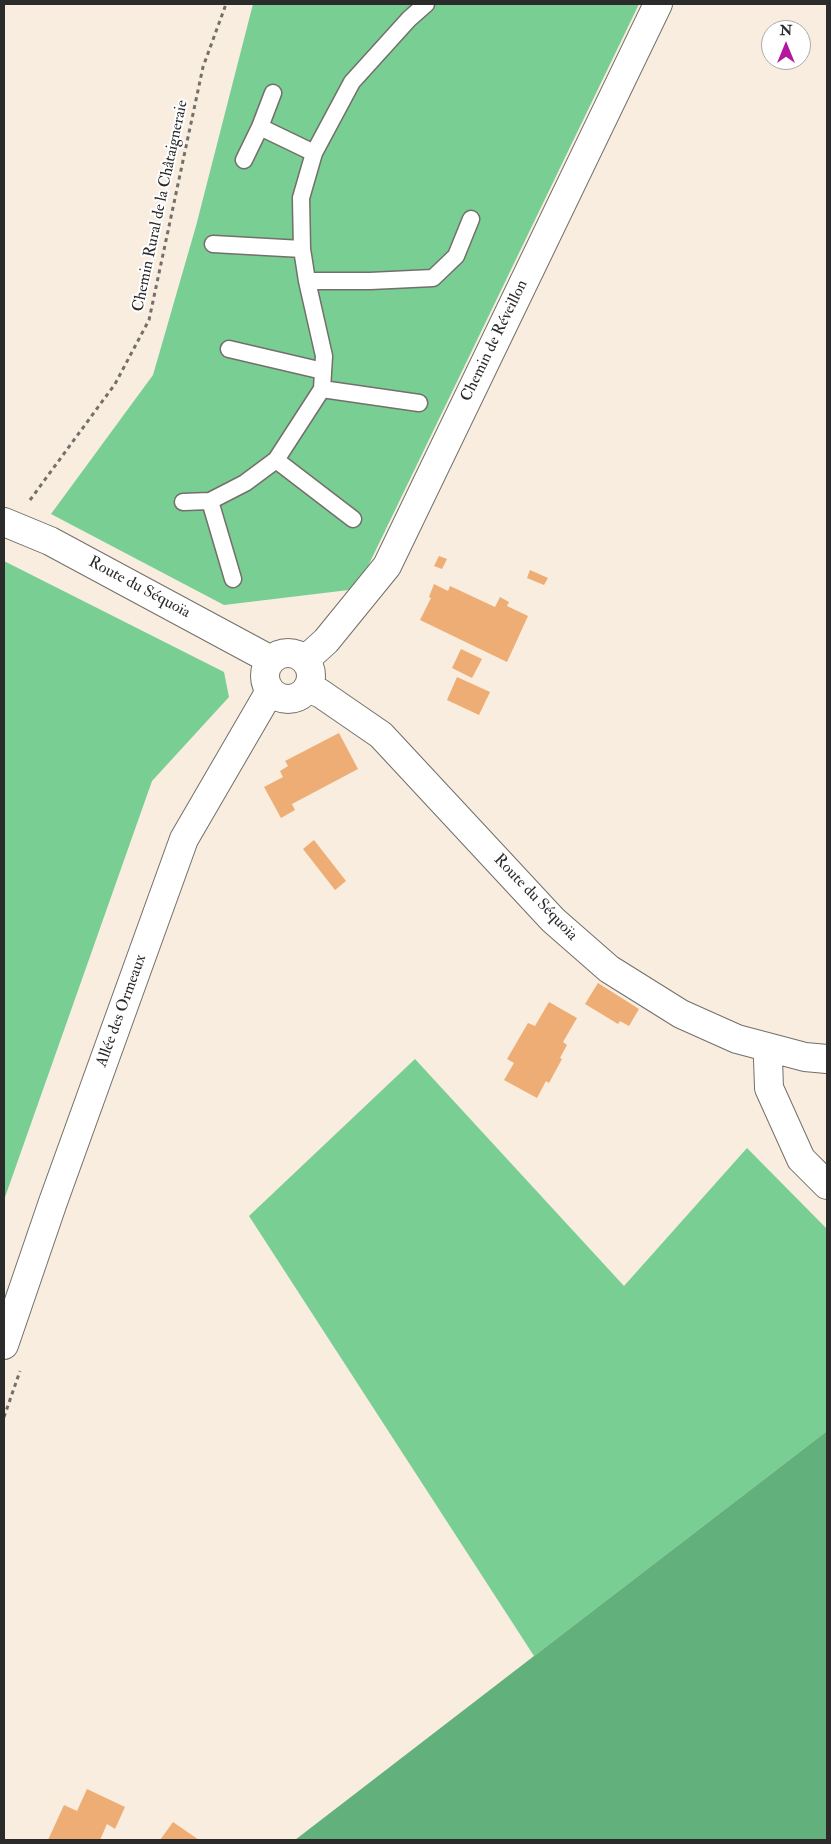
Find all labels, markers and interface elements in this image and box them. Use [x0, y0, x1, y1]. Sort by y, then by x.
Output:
north arrow [761, 20, 811, 70]
text: N [780, 22, 792, 39]
street label: Chemin Rural de la Châtaigneraie [129, 99, 193, 313]
street label: Chemin de Réveillon [457, 277, 533, 405]
street label: Route du Séquoïa [85, 553, 193, 623]
street label: Route du Séquoïa [489, 851, 581, 945]
street label: Allée des Ormeaux [93, 952, 151, 1070]

